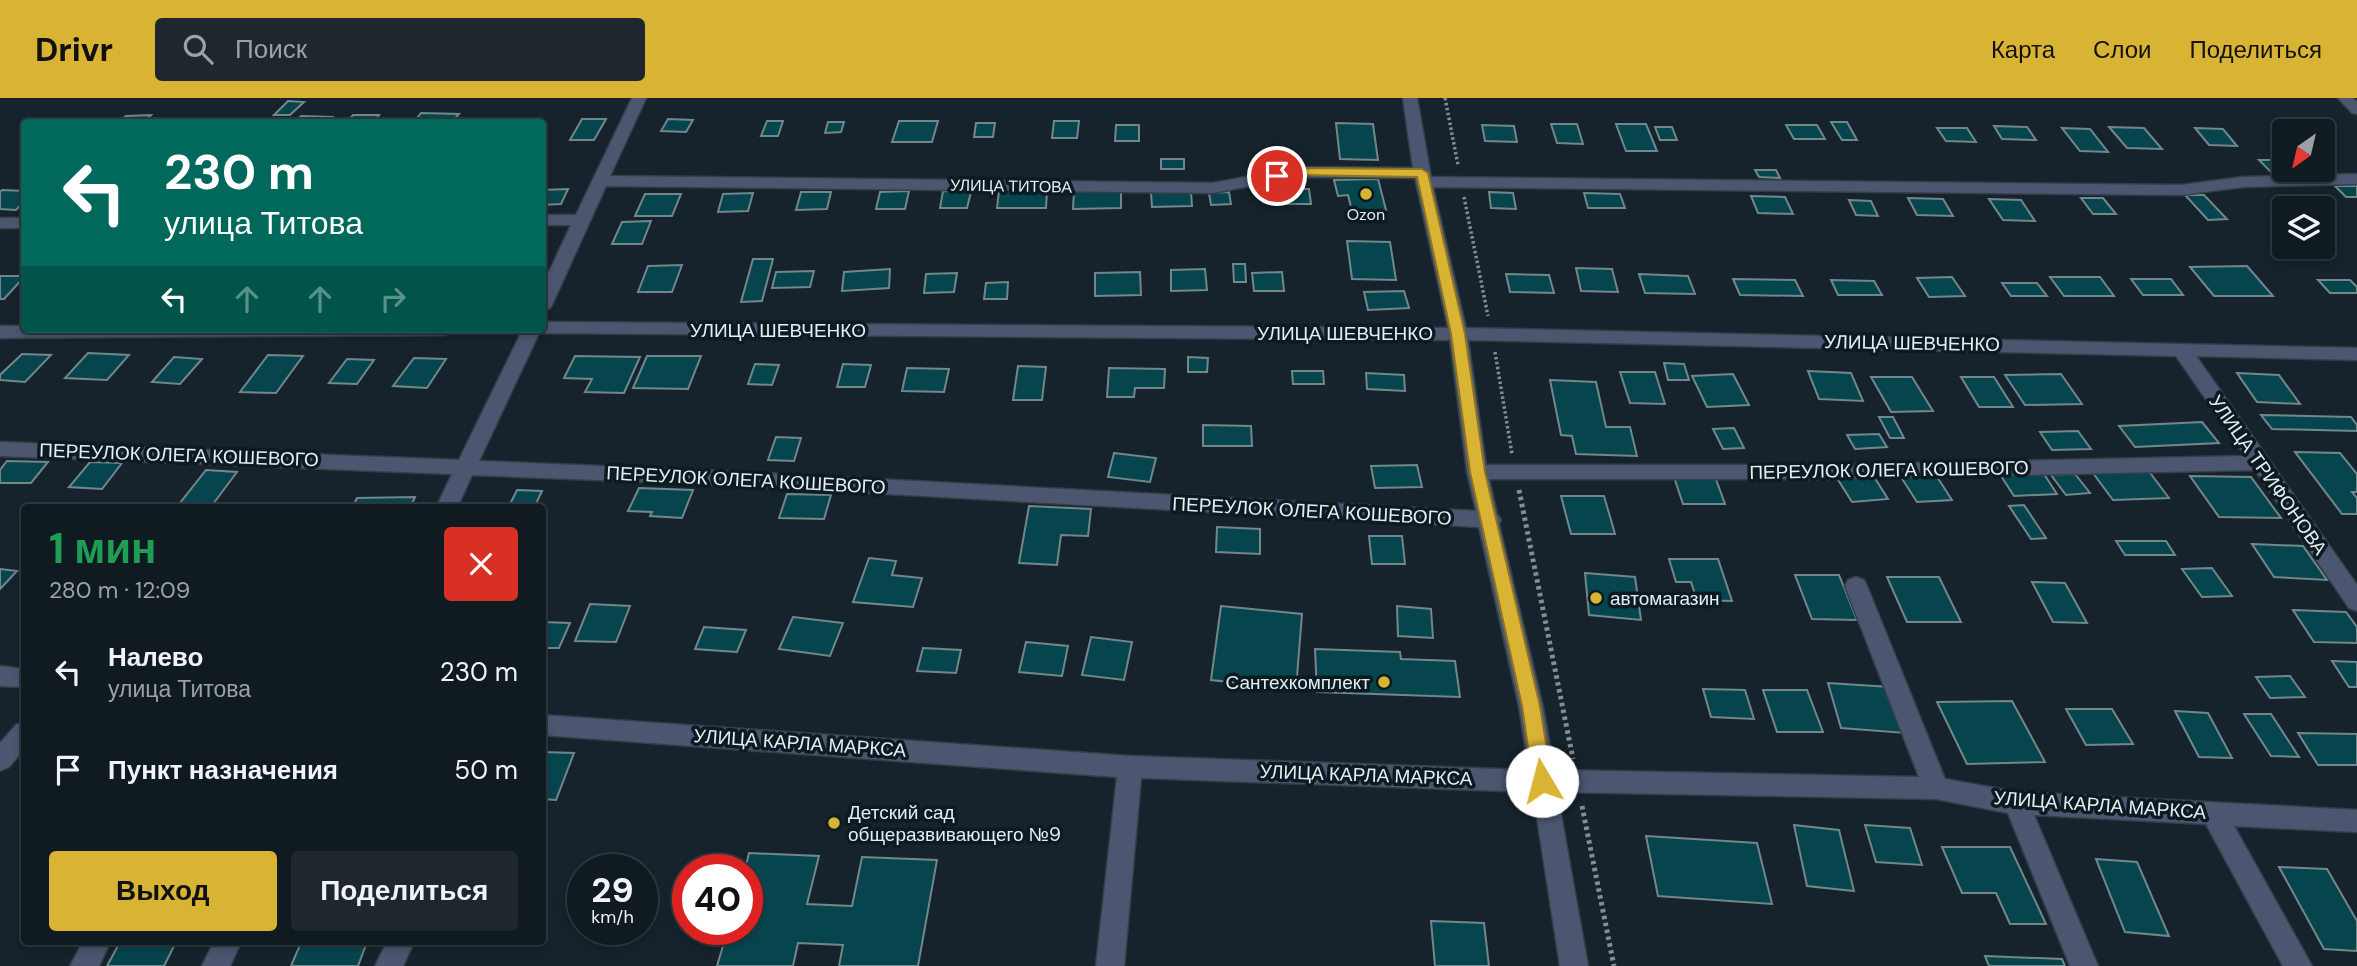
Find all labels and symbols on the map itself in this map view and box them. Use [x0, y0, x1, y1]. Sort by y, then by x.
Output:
north arrow [2272, 119, 2334, 182]
pin [1247, 146, 1307, 206]
street label: УЛИЦА ТИТОВА [950, 174, 1072, 198]
marker: Ozon [1358, 186, 1374, 202]
place label: Ozon [1347, 204, 1385, 225]
street label: УЛИЦА ШЕВЧЕНКО [690, 318, 866, 343]
street label: УЛИЦА ШЕВЧЕНКО [1257, 321, 1433, 346]
street label: УЛИЦА ШЕВЧЕНКО [1824, 329, 2000, 357]
street label: УЛИЦА ТРИФОНОВА [2203, 390, 2333, 560]
street label: ПЕРЕУЛОК ОЛЕГА КОШЕВОГО [39, 438, 319, 472]
street label: ПЕРЕУЛОК ОЛЕГА КОШЕВОГО [1749, 455, 2029, 485]
street label: ПЕРЕУЛОК ОЛЕГА КОШЕВОГО [606, 460, 886, 500]
street label: ПЕРЕУЛОК ОЛЕГА КОШЕВОГО [1172, 491, 1452, 531]
place label: автомагазин [1610, 586, 1720, 611]
marker: автомагазин [1588, 590, 1604, 606]
place label: Сантехкомплект [1226, 670, 1370, 695]
marker: Сантехкомплект [1376, 674, 1392, 690]
street label: УЛИЦА КАРЛА МАРКСА [693, 723, 907, 763]
position arrow [1505, 744, 1579, 818]
street label: УЛИЦА КАРЛА МАРКСА [1259, 759, 1473, 791]
street label: УЛИЦА КАРЛА МАРКСА [1993, 785, 2207, 825]
place label: Детский сад общеразвивающего №9 [848, 800, 1061, 847]
marker: Детский сад общеразвивающего №9 [826, 815, 842, 831]
speed limit sign: 40 [672, 854, 763, 945]

